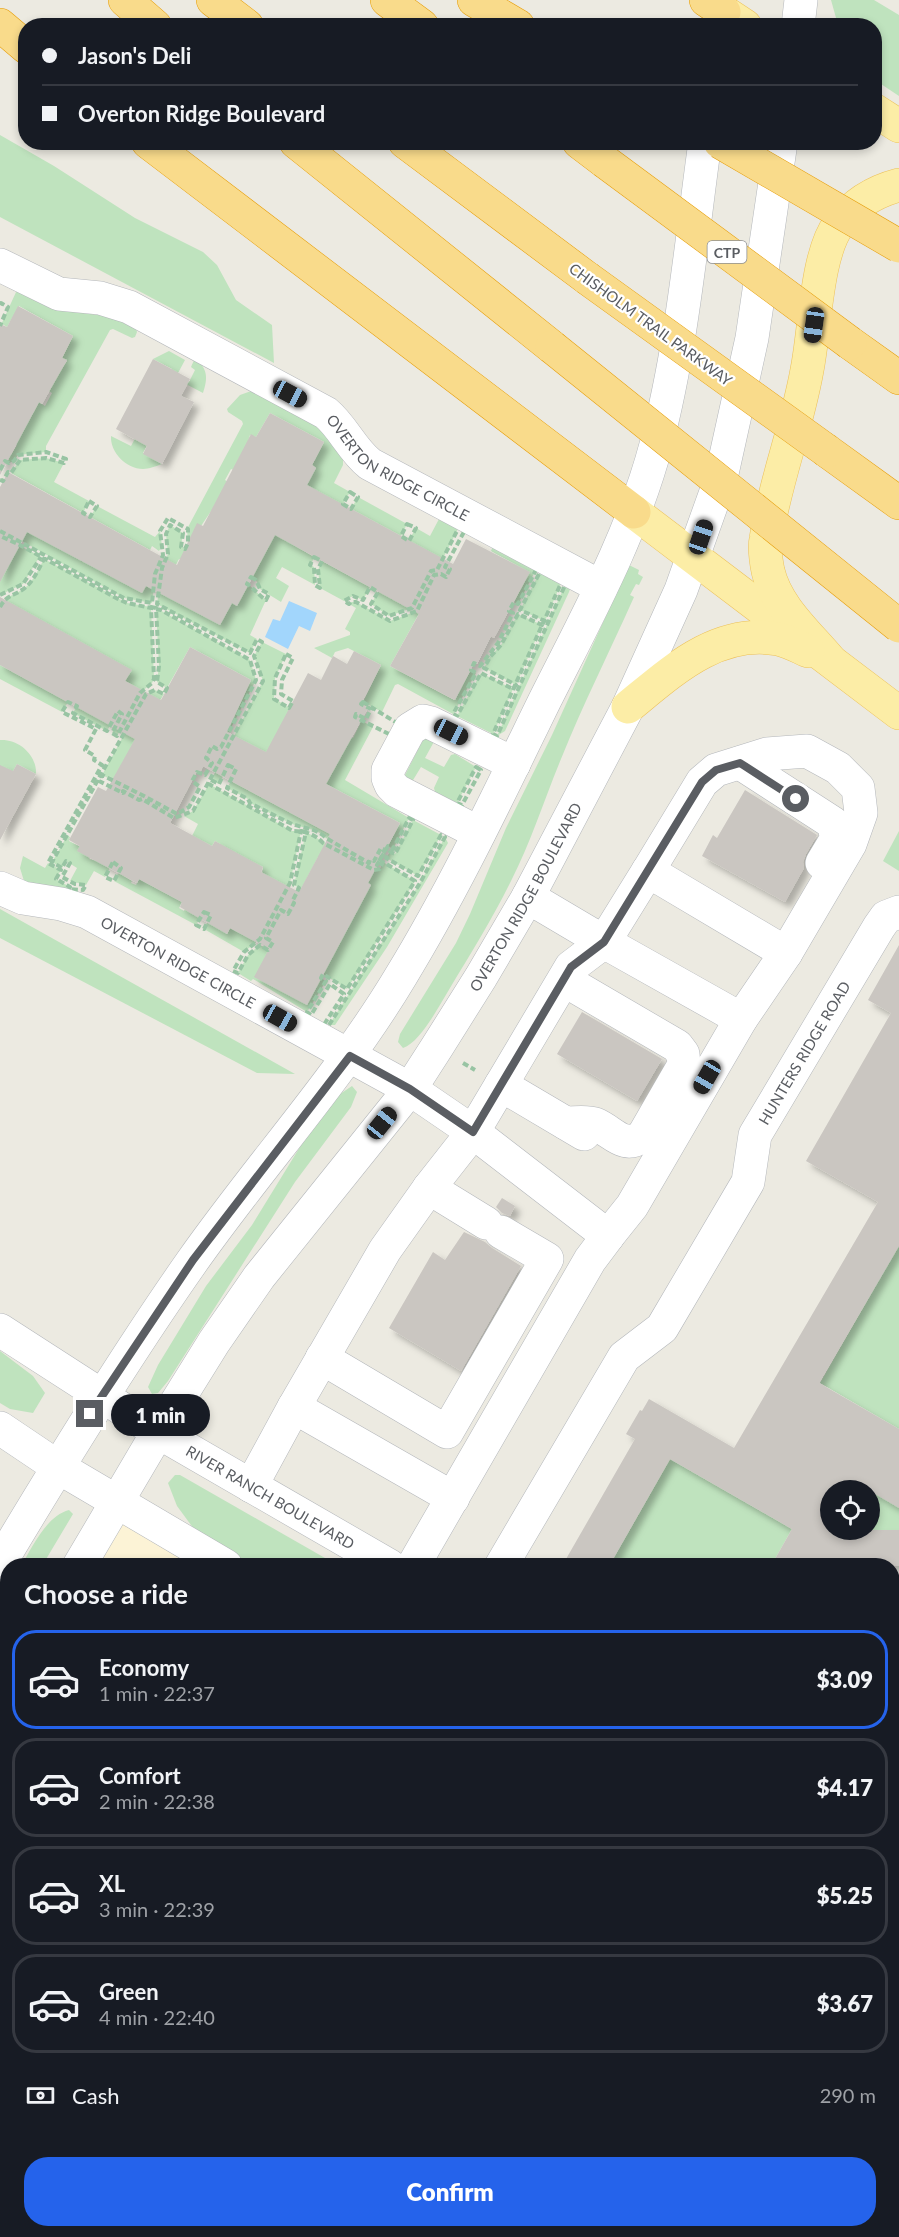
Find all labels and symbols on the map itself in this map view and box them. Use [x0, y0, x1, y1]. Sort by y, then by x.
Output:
road number: CTP [708, 241, 746, 263]
street label: CHISHOLM TRAIL PARKWAY [566, 259, 737, 390]
car [803, 306, 825, 344]
car [270, 378, 310, 410]
street label: OVERTON RIDGE CIRCLE [323, 410, 473, 524]
car [687, 517, 715, 557]
car [431, 716, 471, 748]
route start [782, 785, 809, 812]
street label: OVERTON RIDGE BOULEVARD [465, 799, 585, 994]
street label: OVERTON RIDGE CIRCLE [98, 912, 259, 1012]
street label: HUNTERS RIDGE ROAD [754, 978, 854, 1128]
car [260, 1001, 300, 1035]
car [690, 1057, 724, 1097]
car [364, 1103, 400, 1143]
callout: 1 min [111, 1393, 210, 1435]
route end [76, 1400, 103, 1427]
street label: RIVER RANCH BOULEVARD [183, 1441, 358, 1553]

